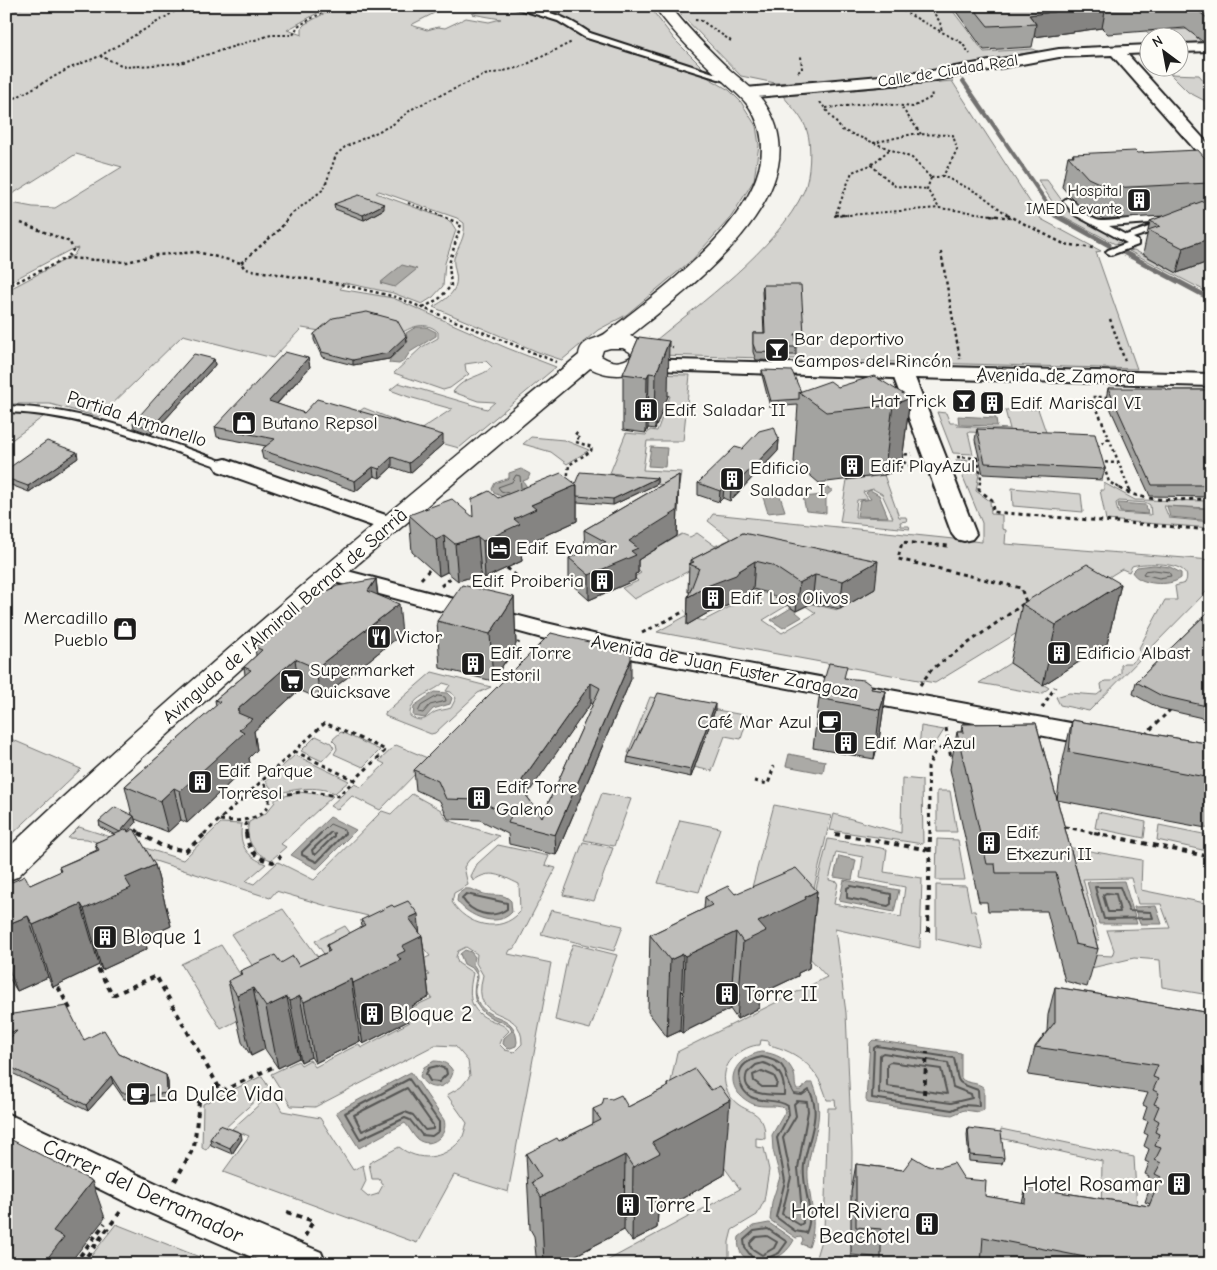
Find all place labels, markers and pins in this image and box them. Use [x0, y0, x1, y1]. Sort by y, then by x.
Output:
place label: Hospital IMED Levante [1026, 182, 1122, 218]
building icon: Hospital IMED Levante [1126, 187, 1152, 213]
place label: Bar deportivo Campos del Rincón [794, 328, 951, 372]
bar icon: Bar deportivo Campos del Rincón [764, 337, 790, 363]
bar icon: Hat Trick [951, 388, 977, 414]
place label: Hat Trick [871, 390, 947, 412]
building icon: Edif. Mariscal VI [979, 390, 1005, 416]
place label: Edif. Mariscal VI [1010, 392, 1141, 414]
building icon: Edif. Saladar II [633, 397, 659, 423]
place label: Edif. Saladar II [664, 399, 786, 421]
shop icon: Butano Repsol [231, 410, 257, 436]
place label: Butano Repsol [262, 412, 378, 434]
building icon: Edif. PlayAzul [839, 453, 865, 479]
place label: Edif. PlayAzul [870, 455, 975, 477]
place label: Edificio Saladar I [750, 457, 825, 501]
building icon: Edificio Saladar I [719, 466, 745, 492]
hotel icon: Edif. Evamar [486, 535, 512, 561]
place label: Edif. Evamar [516, 537, 617, 559]
building icon: Edif. Proiberia [589, 568, 615, 594]
place label: Edif. Proiberia [472, 570, 584, 592]
building icon: Edif. Los Olivos [700, 585, 726, 611]
place label: Edif. Los Olivos [730, 587, 848, 609]
place label: Mercadillo Pueblo [24, 607, 108, 651]
shop icon: Mercadillo Pueblo [112, 616, 138, 642]
restaurant icon: Victor [366, 624, 392, 650]
place label: Victor [396, 626, 443, 648]
building icon: Edificio Albast [1046, 640, 1072, 666]
place label: Edif. Torre Estoril [490, 642, 571, 686]
place label: Edificio Albast [1076, 642, 1190, 664]
building icon: Edif. Torre Estoril [460, 651, 486, 677]
place label: Supermarket Quicksave [310, 659, 415, 703]
supermarket icon: Supermarket Quicksave [279, 668, 305, 694]
cafe icon: Café Mar Azul [817, 709, 843, 735]
place label: Café Mar Azul [697, 711, 812, 733]
building icon: Edif. Mar Azul [833, 730, 859, 756]
place label: Edif. Mar Azul [864, 732, 976, 754]
place label: Edif. Parque Torresol [218, 760, 313, 804]
building icon: Edif. Parque Torresol [187, 769, 213, 795]
place label: Edif. Torre Galeno [496, 776, 577, 820]
building icon: Edif. Torre Galeno [466, 785, 492, 811]
place label: Edif. Etxezuri II [1006, 821, 1092, 865]
building icon: Edif. Etxezuri II [976, 830, 1002, 856]
building icon: Bloque 1 [92, 924, 118, 950]
place label: Bloque 1 [122, 924, 202, 950]
building icon: Torre II [714, 981, 740, 1007]
place label: Torre II [744, 981, 818, 1007]
building icon: Bloque 2 [359, 1001, 385, 1027]
place label: Bloque 2 [390, 1001, 473, 1027]
cafe icon: La Dulce Vida [125, 1081, 151, 1107]
place label: La Dulce Vida [156, 1081, 284, 1107]
place label: Hotel Rosamar [1023, 1171, 1162, 1197]
building icon: Hotel Rosamar [1166, 1171, 1192, 1197]
building icon: Torre I [615, 1192, 641, 1218]
place label: Torre I [646, 1192, 711, 1218]
place label: Hotel Riviera Beachotel [791, 1198, 910, 1249]
building icon: Hotel Riviera Beachotel [914, 1211, 940, 1237]

